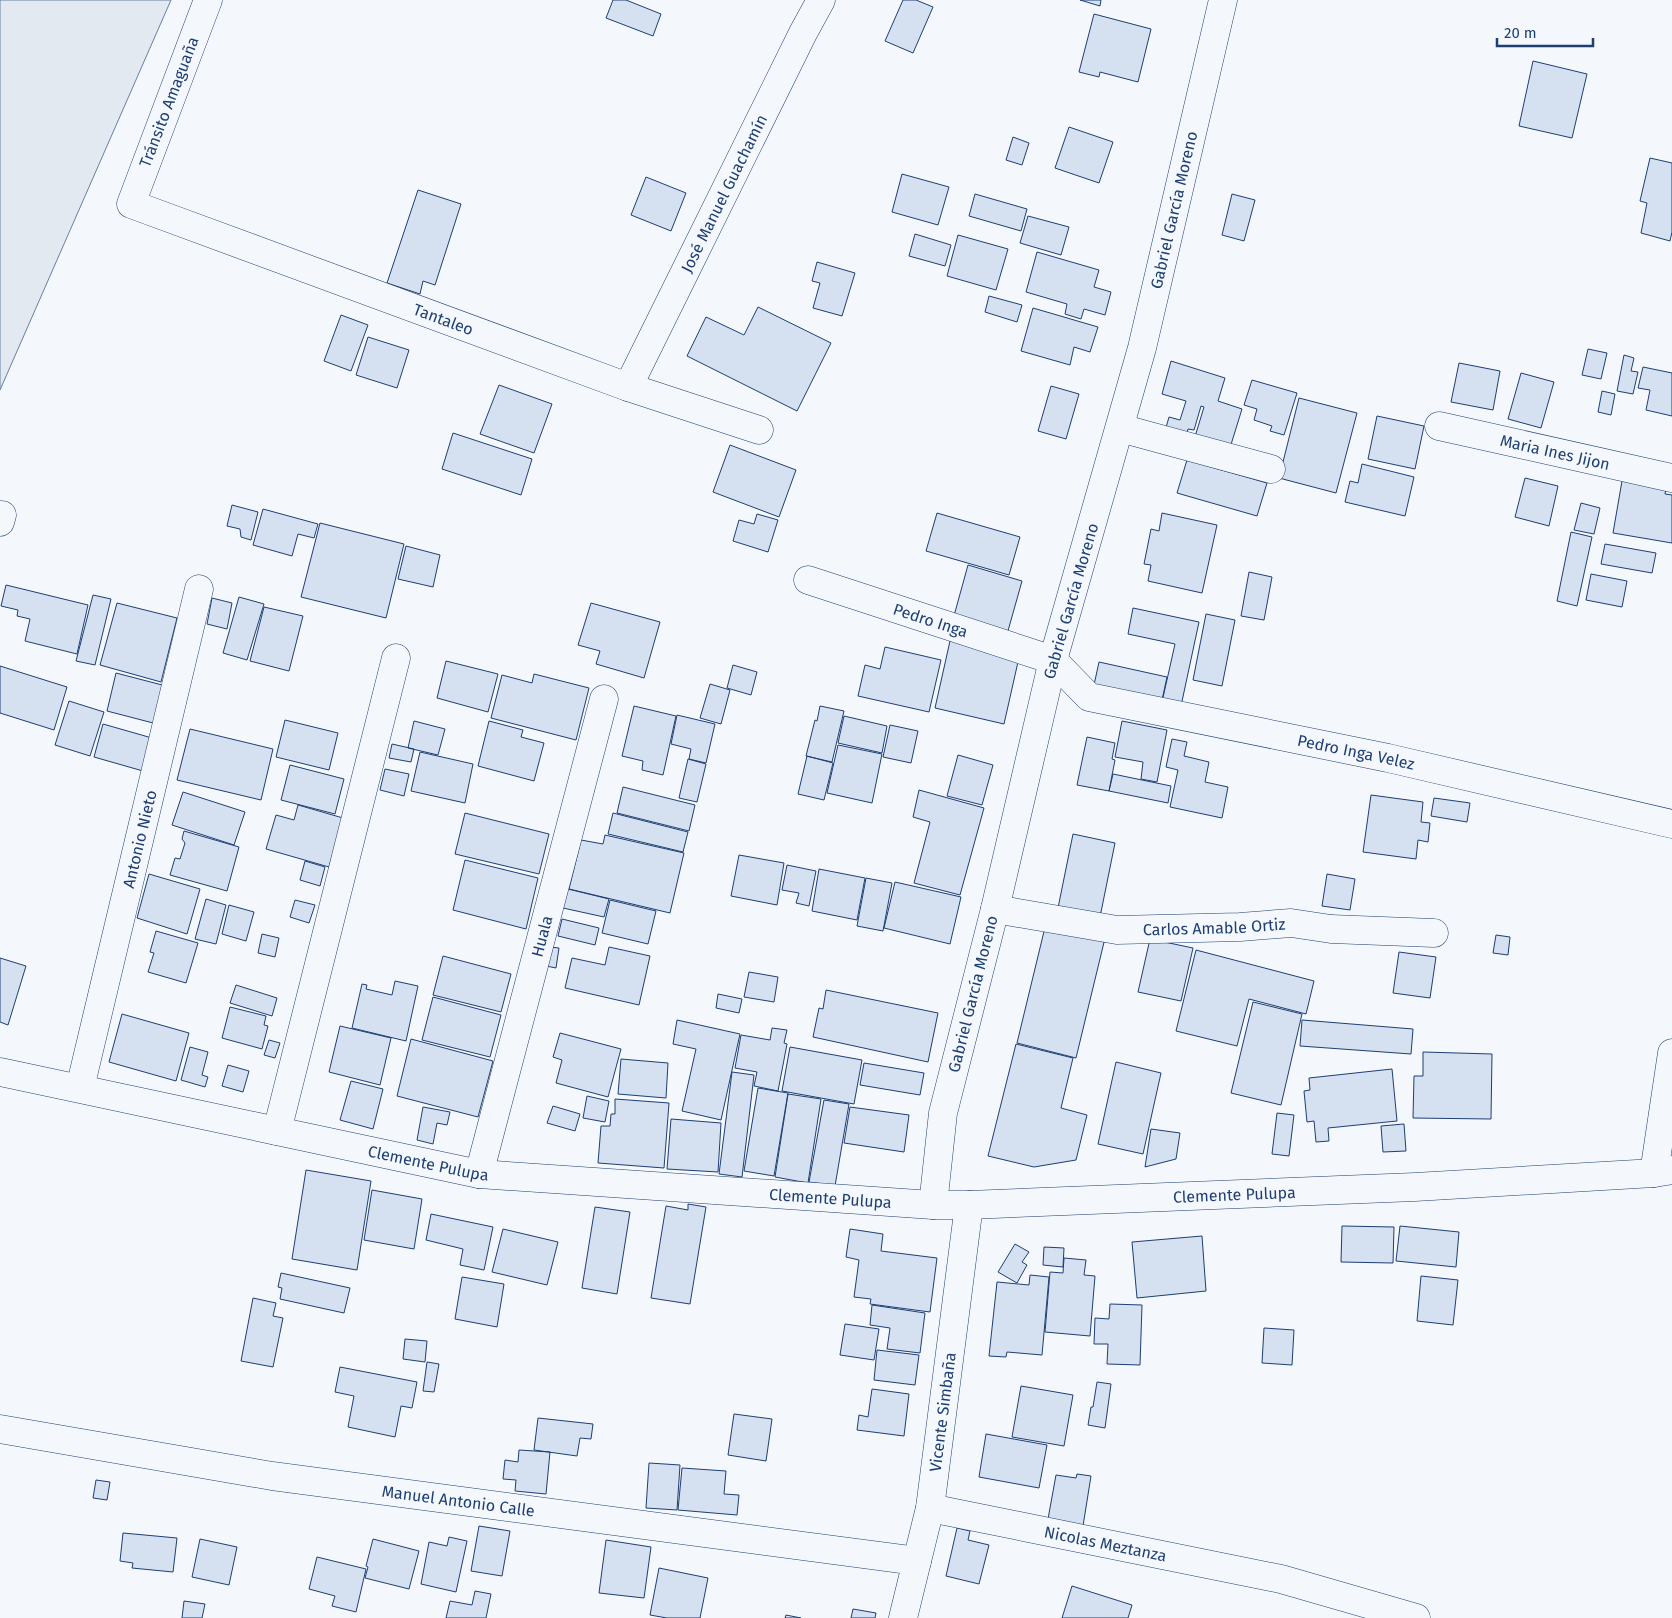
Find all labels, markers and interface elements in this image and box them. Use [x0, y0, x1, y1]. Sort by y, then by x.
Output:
scale bar [1497, 15, 1593, 47]
text: 20 m [1504, 24, 1537, 42]
street label: Tránsito Amaguaña [135, 34, 203, 170]
street label: José Manuel Guachamín [677, 111, 771, 275]
street label: Gabriel García Moreno [1147, 129, 1201, 291]
street label: Tantaleo [411, 299, 476, 339]
street label: Maria Ines Jijon [1498, 430, 1612, 473]
street label: Gabriel García Moreno [1040, 521, 1102, 681]
street label: Pedro Inga [891, 599, 970, 641]
street label: Pedro Inga Velez [1296, 730, 1416, 773]
street label: Antonio Nieto [119, 788, 160, 890]
street label: Huala [527, 913, 556, 959]
street label: Gabriel García Moreno [944, 914, 1002, 1074]
street label: Carlos Amable Ortiz [1143, 914, 1286, 939]
street label: Clemente Pulupa [366, 1141, 489, 1184]
street label: Clemente Pulupa [1173, 1182, 1296, 1206]
street label: Clemente Pulupa [769, 1184, 892, 1212]
street label: Vicente Simbaña [925, 1351, 959, 1473]
street label: Manuel Antonio Calle [381, 1481, 536, 1520]
street label: Nicolas Meztanza [1043, 1522, 1168, 1565]

